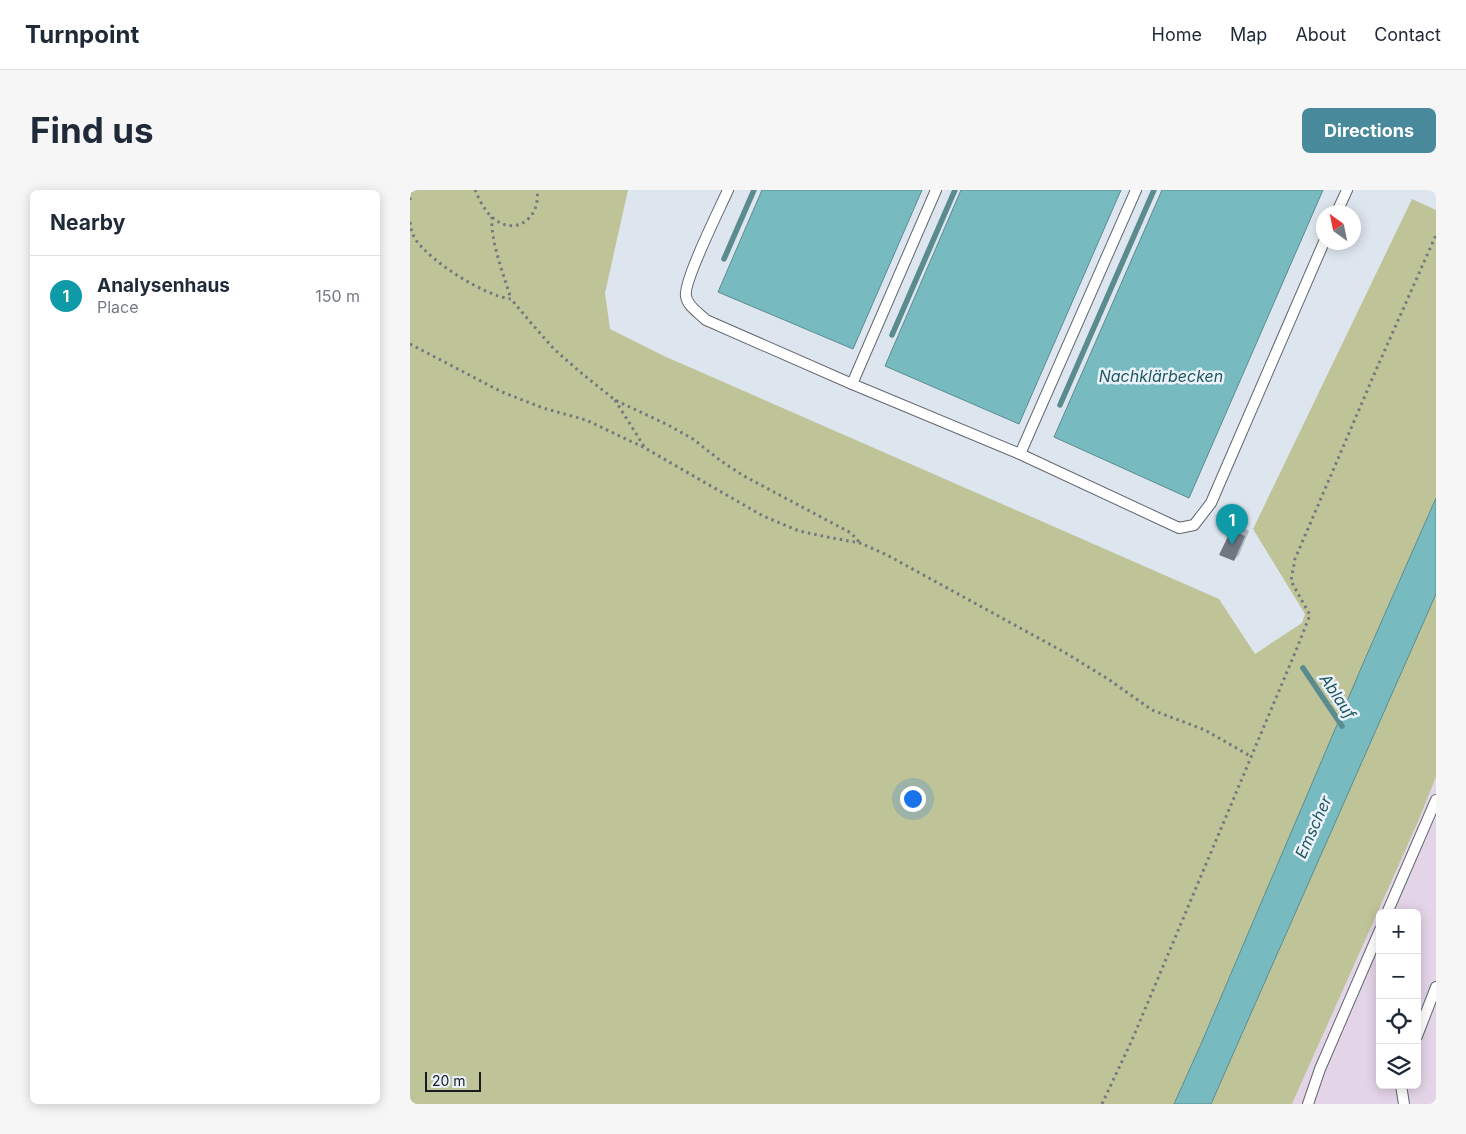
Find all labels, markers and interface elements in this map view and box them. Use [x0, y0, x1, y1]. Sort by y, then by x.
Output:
text: Turnpoint [25, 20, 139, 49]
text: Home [1152, 24, 1202, 45]
text: Map [1230, 24, 1267, 45]
text: About [1295, 24, 1346, 45]
text: Contact [1374, 24, 1441, 45]
button: Directions [1302, 108, 1436, 153]
text: Find us [30, 109, 154, 151]
north arrow [1316, 205, 1361, 250]
text: Nearby [50, 210, 125, 235]
text: Analysenhaus [97, 274, 230, 297]
text: 1 [63, 286, 69, 306]
text: 150 m [315, 286, 360, 306]
text: Place [97, 297, 139, 317]
water label: Nachklärbecken [1099, 366, 1223, 386]
pin: 1 [1216, 504, 1248, 545]
water label: Ablauf [1315, 669, 1361, 723]
your location [900, 786, 926, 812]
water label: Emscher [1290, 792, 1336, 861]
map controls [1376, 909, 1421, 1089]
button: + [1376, 909, 1421, 954]
button: − [1376, 954, 1421, 999]
button: locate [1376, 999, 1421, 1044]
button: layers [1376, 1044, 1421, 1089]
scale bar [425, 1069, 481, 1092]
text: 20 m [432, 1072, 466, 1089]

